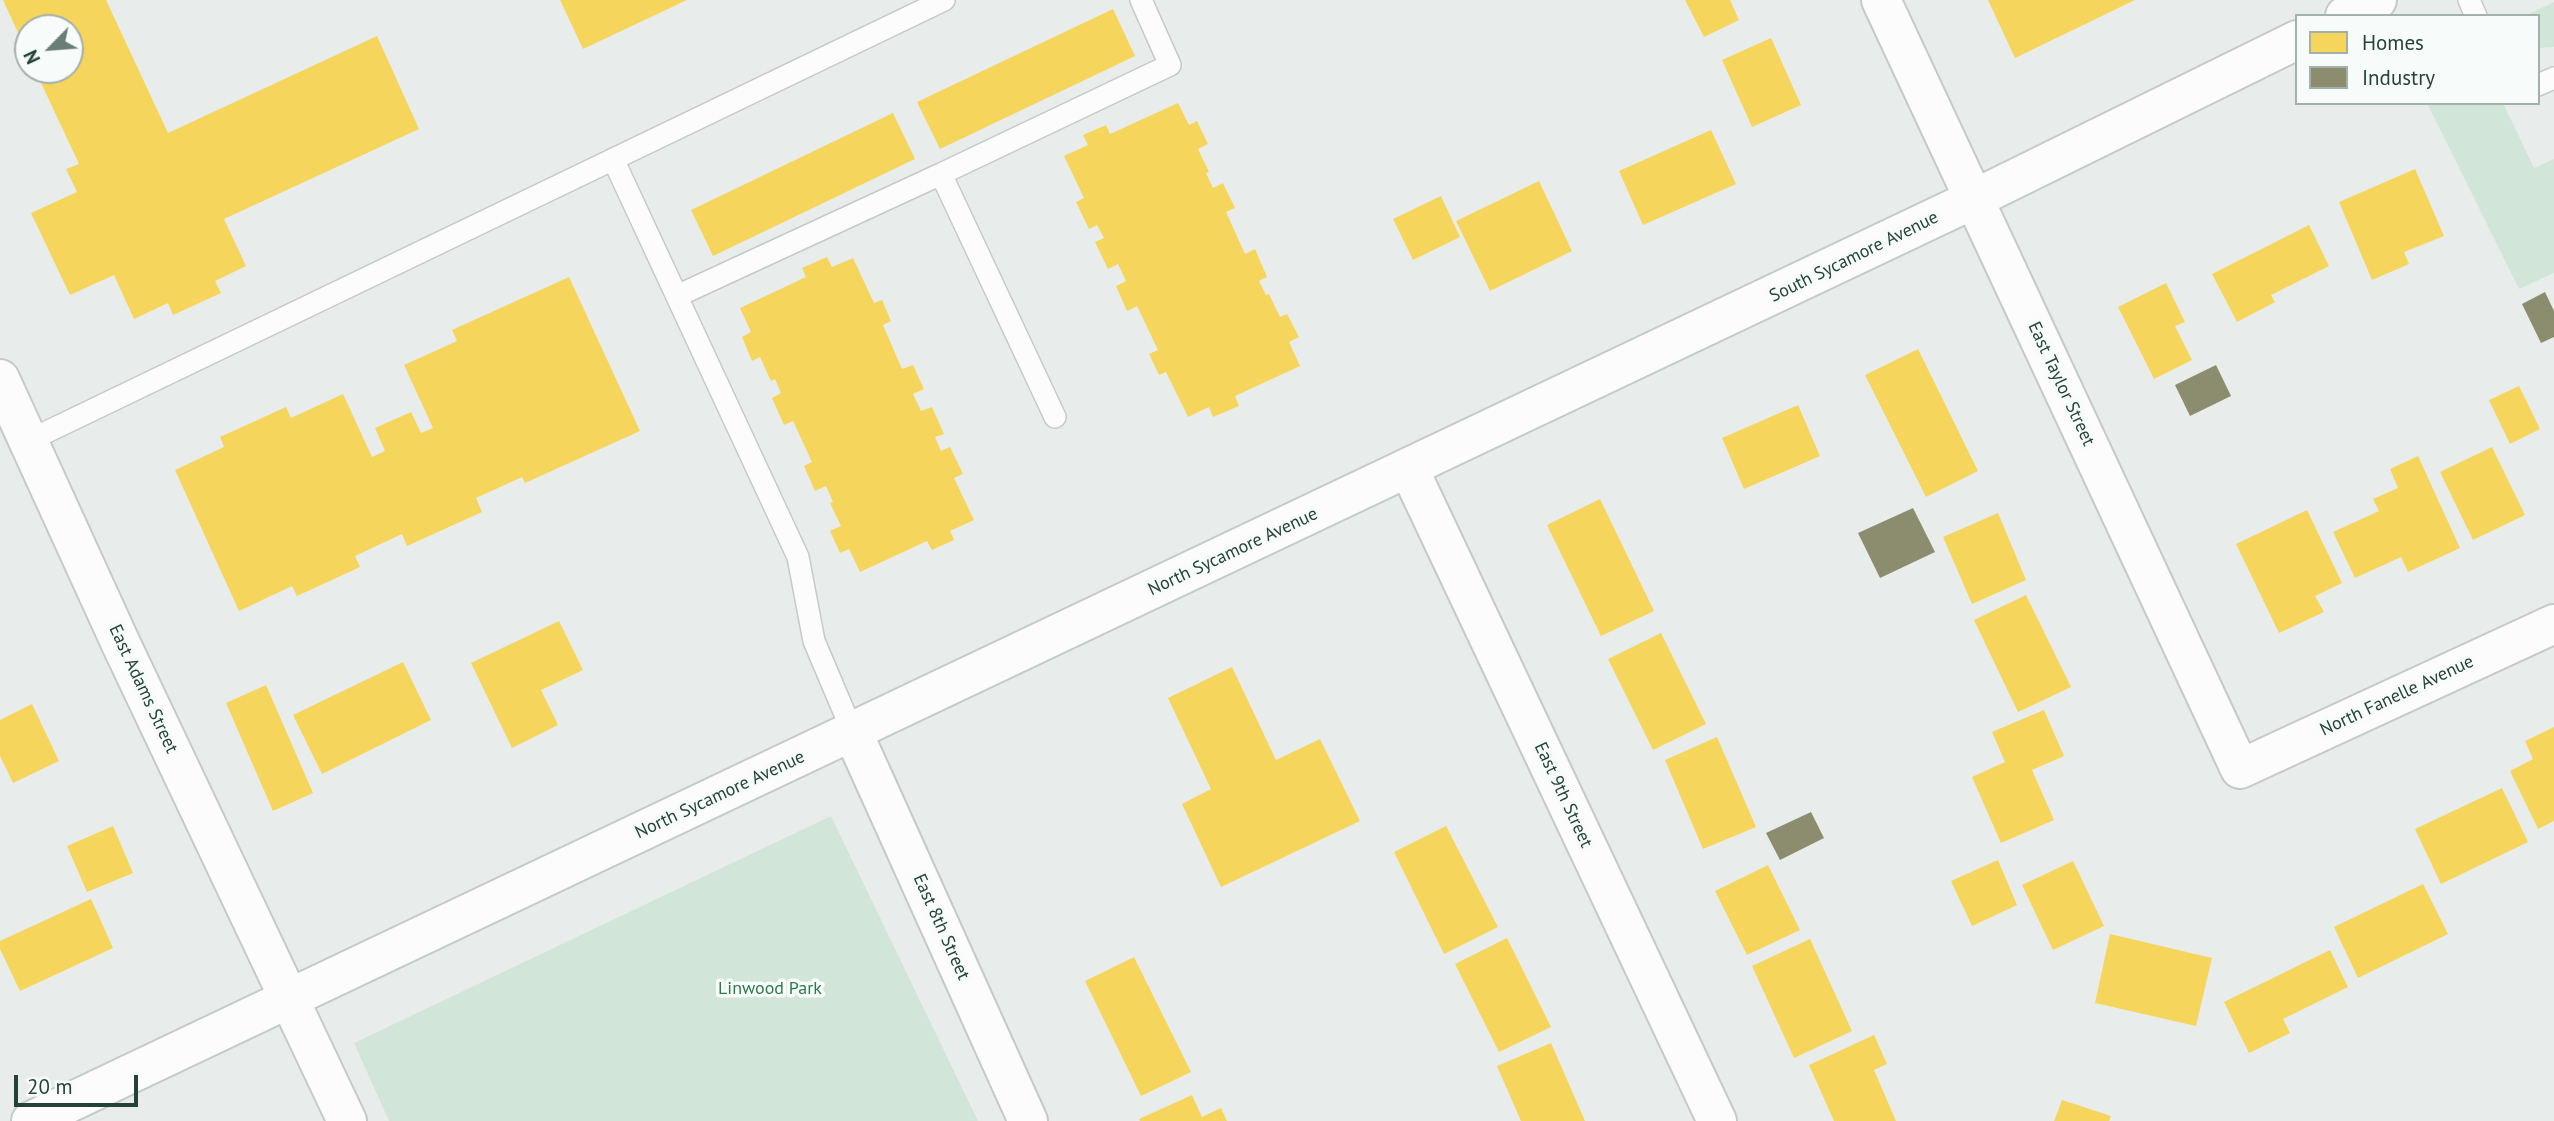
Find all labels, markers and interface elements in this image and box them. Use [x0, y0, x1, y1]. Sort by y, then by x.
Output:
north arrow [14, 14, 84, 84]
legend [2295, 14, 2540, 105]
text: Homes [2362, 29, 2424, 56]
text: N [18, 46, 45, 68]
text: Industry [2362, 64, 2435, 91]
street label: South Sycamore Avenue [1766, 207, 1942, 307]
street label: East Taylor Street [2023, 319, 2099, 449]
street label: North Sycamore Avenue [1145, 503, 1321, 601]
street label: East Adams Street [104, 621, 182, 757]
street label: North Fanelle Avenue [2317, 651, 2477, 741]
street label: East 9th Street [1529, 739, 1597, 851]
street label: North Sycamore Avenue [632, 746, 808, 844]
street label: East 8th Street [908, 871, 974, 983]
park label: Linwood Park [718, 978, 822, 1000]
scale bar [18, 1062, 142, 1106]
text: 20 m [27, 1073, 73, 1100]

